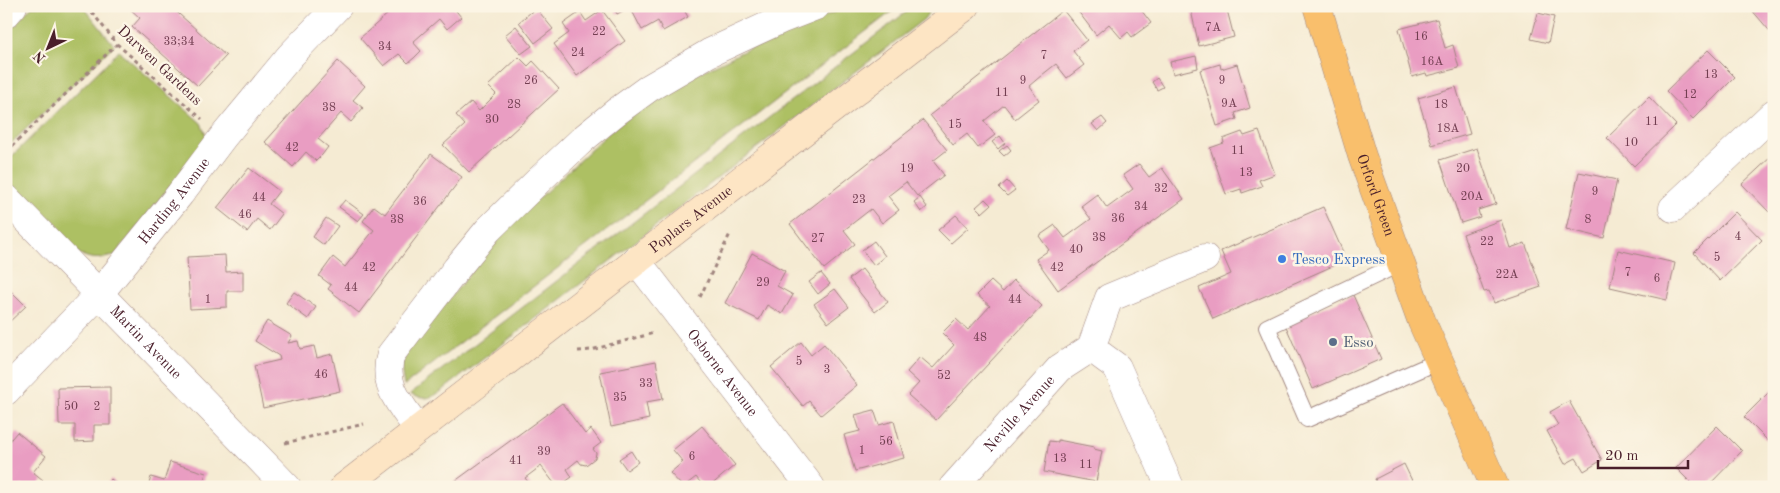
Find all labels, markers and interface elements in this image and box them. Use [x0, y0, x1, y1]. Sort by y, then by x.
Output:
north arrow [22, 22, 72, 72]
house number: 7A [1205, 22, 1221, 34]
street label: Darwen Gardens [114, 23, 204, 109]
house number: 22 [592, 26, 606, 38]
house number: 16 [1414, 31, 1428, 43]
house number: 33;34 [163, 36, 195, 48]
house number: 34 [378, 41, 392, 53]
house number: 24 [571, 47, 585, 59]
text: N [31, 48, 49, 66]
house number: 7 [1041, 50, 1047, 62]
house number: 16A [1420, 56, 1444, 68]
house number: 13 [1704, 69, 1718, 81]
house number: 26 [524, 75, 538, 87]
house number: 9 [1020, 75, 1026, 87]
house number: 9 [1219, 75, 1225, 87]
house number: 11 [995, 87, 1009, 99]
house number: 12 [1683, 89, 1697, 101]
house number: 9A [1221, 98, 1237, 110]
house number: 28 [507, 99, 521, 111]
house number: 18 [1434, 99, 1448, 111]
house number: 38 [322, 102, 336, 114]
house number: 30 [485, 114, 499, 126]
house number: 11 [1645, 116, 1659, 128]
house number: 15 [948, 118, 962, 131]
house number: 18A [1436, 123, 1460, 135]
house number: 10 [1624, 137, 1638, 149]
house number: 42 [285, 142, 299, 154]
house number: 11 [1231, 145, 1245, 157]
street label: Orford Green [1353, 152, 1396, 239]
street label: Harding Avenue [136, 155, 214, 248]
house number: 19 [900, 163, 914, 175]
house number: 20 [1456, 163, 1470, 175]
house number: 13 [1239, 167, 1253, 179]
street label: Poplars Avenue [647, 183, 736, 257]
house number: 32 [1154, 183, 1168, 195]
house number: 9 [1592, 186, 1598, 198]
house number: 20A [1460, 191, 1484, 203]
house number: 44 [252, 192, 266, 204]
house number: 23 [852, 194, 866, 206]
house number: 36 [413, 196, 427, 208]
house number: 34 [1134, 201, 1148, 213]
house number: 46 [238, 209, 252, 221]
house number: 36 [1111, 213, 1125, 225]
house number: 38 [390, 214, 404, 226]
house number: 8 [1585, 214, 1592, 226]
house number: 4 [1735, 231, 1742, 243]
house number: 38 [1092, 232, 1106, 244]
house number: 27 [811, 233, 825, 245]
house number: 22 [1480, 236, 1494, 248]
house number: 40 [1069, 244, 1083, 256]
house number: 5 [1714, 251, 1721, 264]
marker: Tesco Express [1276, 253, 1288, 265]
place label: Tesco Express [1292, 253, 1385, 268]
house number: 42 [362, 262, 376, 274]
house number: 42 [1050, 262, 1064, 274]
house number: 7 [1625, 267, 1631, 279]
house number: 22A [1495, 269, 1519, 281]
house number: 6 [1654, 273, 1661, 285]
house number: 29 [756, 277, 770, 289]
house number: 44 [344, 282, 358, 294]
house number: 1 [205, 294, 211, 306]
house number: 44 [1008, 294, 1022, 306]
street label: Martin Avenue [106, 304, 184, 383]
street label: Osborne Avenue [683, 327, 760, 420]
house number: 48 [973, 332, 987, 344]
marker: Esso [1327, 336, 1339, 348]
place label: Esso [1343, 336, 1374, 351]
house number: 5 [796, 355, 803, 368]
house number: 3 [824, 364, 830, 376]
house number: 46 [314, 369, 328, 381]
house number: 52 [937, 369, 951, 382]
street label: Neville Avenue [982, 373, 1059, 456]
house number: 33 [639, 378, 653, 390]
house number: 35 [613, 391, 627, 404]
house number: 50 [64, 400, 78, 413]
house number: 2 [94, 401, 100, 413]
house number: 56 [879, 435, 893, 448]
scale bar [1598, 438, 1688, 470]
house number: 1 [859, 445, 865, 457]
house number: 39 [537, 446, 551, 458]
text: 20 m [1605, 449, 1639, 464]
house number: 6 [689, 451, 696, 463]
house number: 13 [1053, 453, 1067, 465]
house number: 41 [509, 455, 523, 467]
house number: 11 [1079, 459, 1093, 471]

